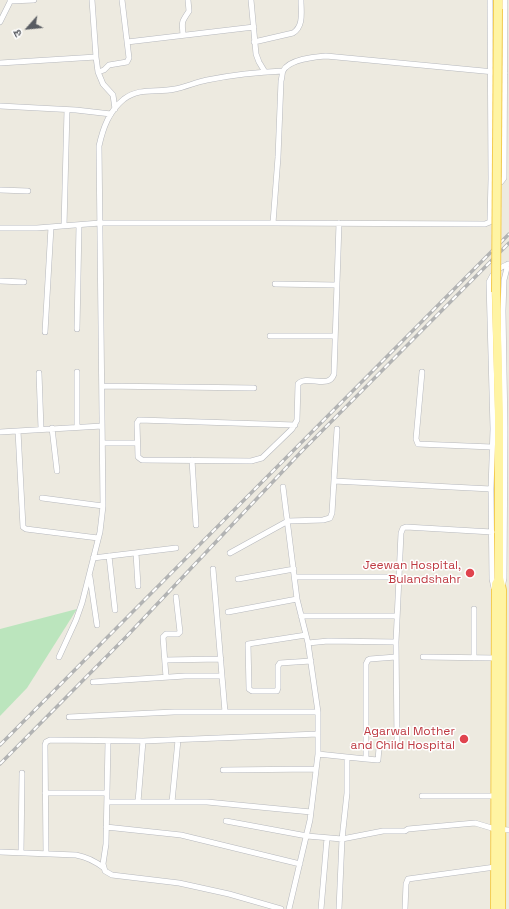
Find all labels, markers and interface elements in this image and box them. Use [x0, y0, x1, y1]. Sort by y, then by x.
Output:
north arrow [8, 8, 48, 48]
text: उ [10, 27, 25, 39]
place label: Jeewan Hospital, Bulandshahr [363, 559, 461, 587]
marker: Jeewan Hospital, Bulandshahr [464, 567, 476, 579]
place label: Agarwal Mother and Child Hospital [351, 725, 455, 753]
marker: Agarwal Mother and Child Hospital [458, 733, 470, 745]

